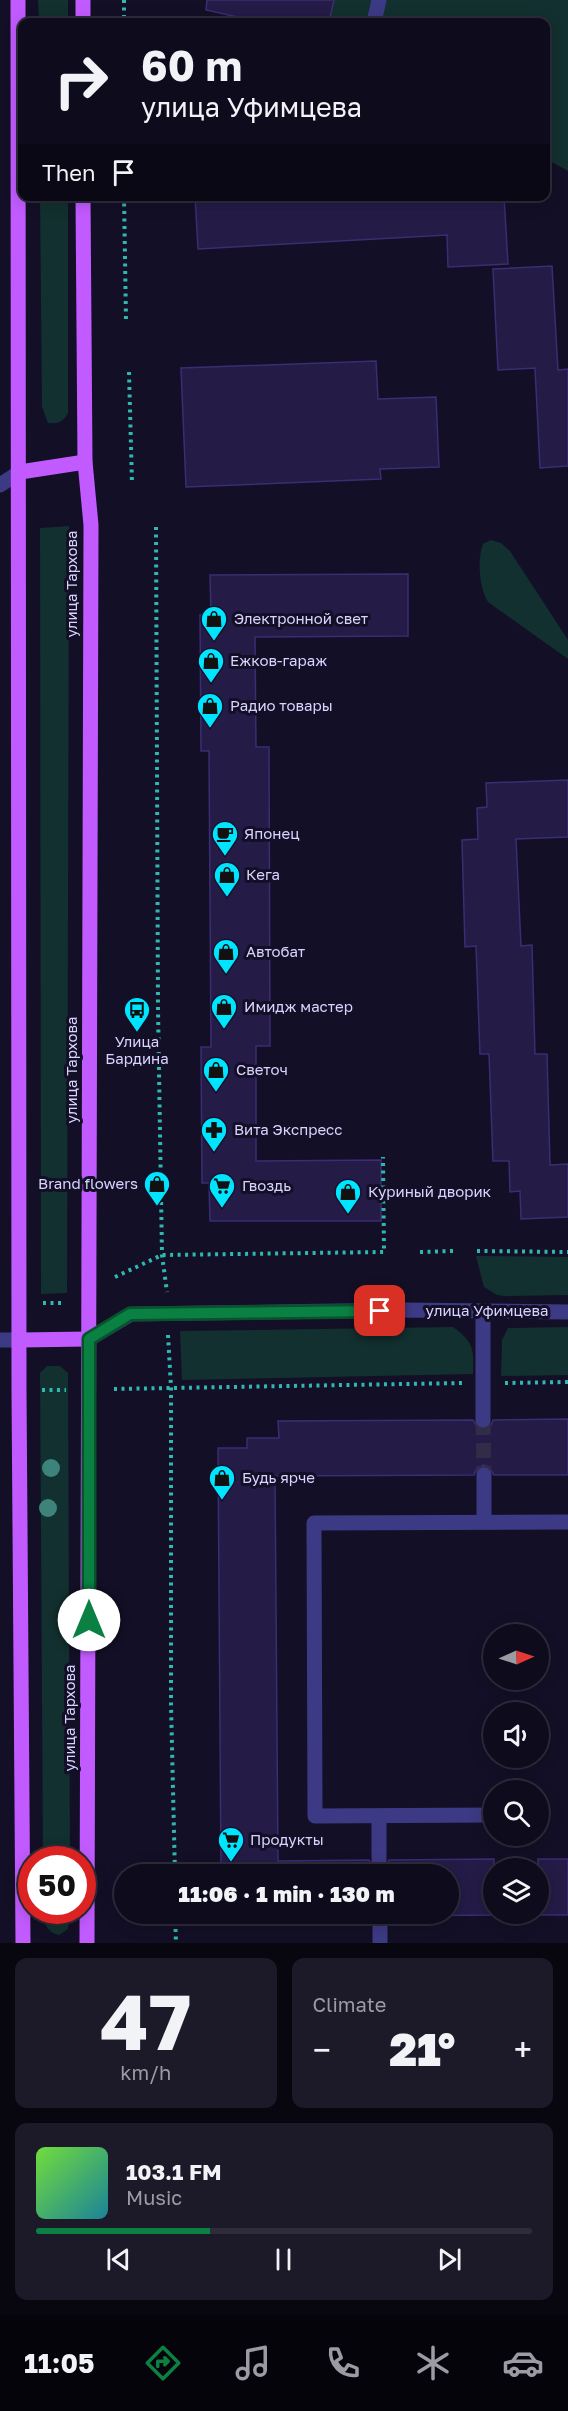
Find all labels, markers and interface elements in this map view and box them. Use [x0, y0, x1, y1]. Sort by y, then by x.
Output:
text: 60 m [141, 40, 242, 90]
icon: right [42, 42, 120, 120]
text: улица Уфимцева [141, 91, 362, 123]
icon: arrive [107, 156, 140, 189]
text: Then [42, 159, 95, 186]
street label: улица Тархова [62, 531, 80, 637]
shop icon: Электронной свет [199, 604, 229, 642]
place label: Электронной свет [234, 609, 369, 627]
shop icon: Ежков-гараж [196, 646, 226, 684]
place label: Ежков-гараж [230, 651, 327, 669]
shop icon: Радио товары [195, 691, 225, 729]
place label: Радио товары [230, 696, 333, 714]
cafe icon: Японец [210, 819, 240, 857]
place label: Японец [244, 824, 299, 842]
shop icon: Кега [212, 860, 242, 898]
place label: Кега [246, 865, 280, 883]
shop icon: Автобат [211, 937, 241, 975]
place label: Автобат [246, 942, 306, 960]
shop icon: Имидж мастер [209, 992, 239, 1030]
bus stop icon: Улица Бардина [122, 995, 152, 1033]
place label: Имидж мастер [244, 997, 353, 1015]
street label: улица Тархова [62, 1017, 80, 1123]
place label: Улица Бардина [105, 1032, 169, 1067]
shop icon: Светоч [201, 1055, 231, 1093]
place label: Светоч [236, 1060, 288, 1078]
pharmacy icon: Вита Экспресс [199, 1115, 229, 1153]
place label: Вита Экспресс [234, 1120, 342, 1138]
shop icon: Brand flowers [142, 1169, 172, 1207]
supermarket icon: Гвоздь [207, 1171, 237, 1209]
place label: Brand flowers [38, 1174, 138, 1192]
place label: Гвоздь [242, 1176, 291, 1194]
shop icon: Куриный дворик [333, 1177, 363, 1215]
place label: Куриный дворик [368, 1182, 492, 1200]
pin [354, 1285, 405, 1336]
icon: arrive [363, 1294, 396, 1327]
street label: улица Уфимцева [426, 1301, 548, 1319]
shop icon: Будь ярче [207, 1463, 237, 1501]
place label: Будь ярче [242, 1468, 315, 1486]
position arrow [57, 1588, 121, 1652]
north arrow [483, 1624, 549, 1690]
map controls [483, 1624, 549, 1924]
street label: улица Тархова [60, 1665, 78, 1771]
button: sound [483, 1702, 549, 1768]
button: search [483, 1780, 549, 1846]
supermarket icon: Продукты [216, 1825, 246, 1863]
place label: Продукты [250, 1830, 324, 1848]
speed limit sign: 50 [18, 1846, 96, 1924]
button: layers [483, 1858, 549, 1924]
text: 11:06 · 1 min · 130 m [178, 1880, 395, 1907]
text: 47 [100, 1974, 191, 2067]
text: Climate [313, 1992, 386, 2016]
text: 21° [389, 2022, 455, 2076]
text: − [313, 2030, 331, 2069]
text: + [514, 2030, 532, 2069]
text: km/h [120, 2060, 171, 2084]
text: 103.1 FM [126, 2158, 222, 2185]
text: Music [126, 2185, 182, 2209]
icon: previous [102, 2243, 135, 2276]
icon: pause [267, 2243, 300, 2276]
icon: next [433, 2243, 466, 2276]
icon: directions [142, 2342, 184, 2384]
icon: music [232, 2342, 274, 2384]
icon: phone [322, 2342, 364, 2384]
icon: climate [412, 2342, 454, 2384]
icon: car [502, 2342, 544, 2384]
text: 11:05 [24, 2347, 94, 2379]

